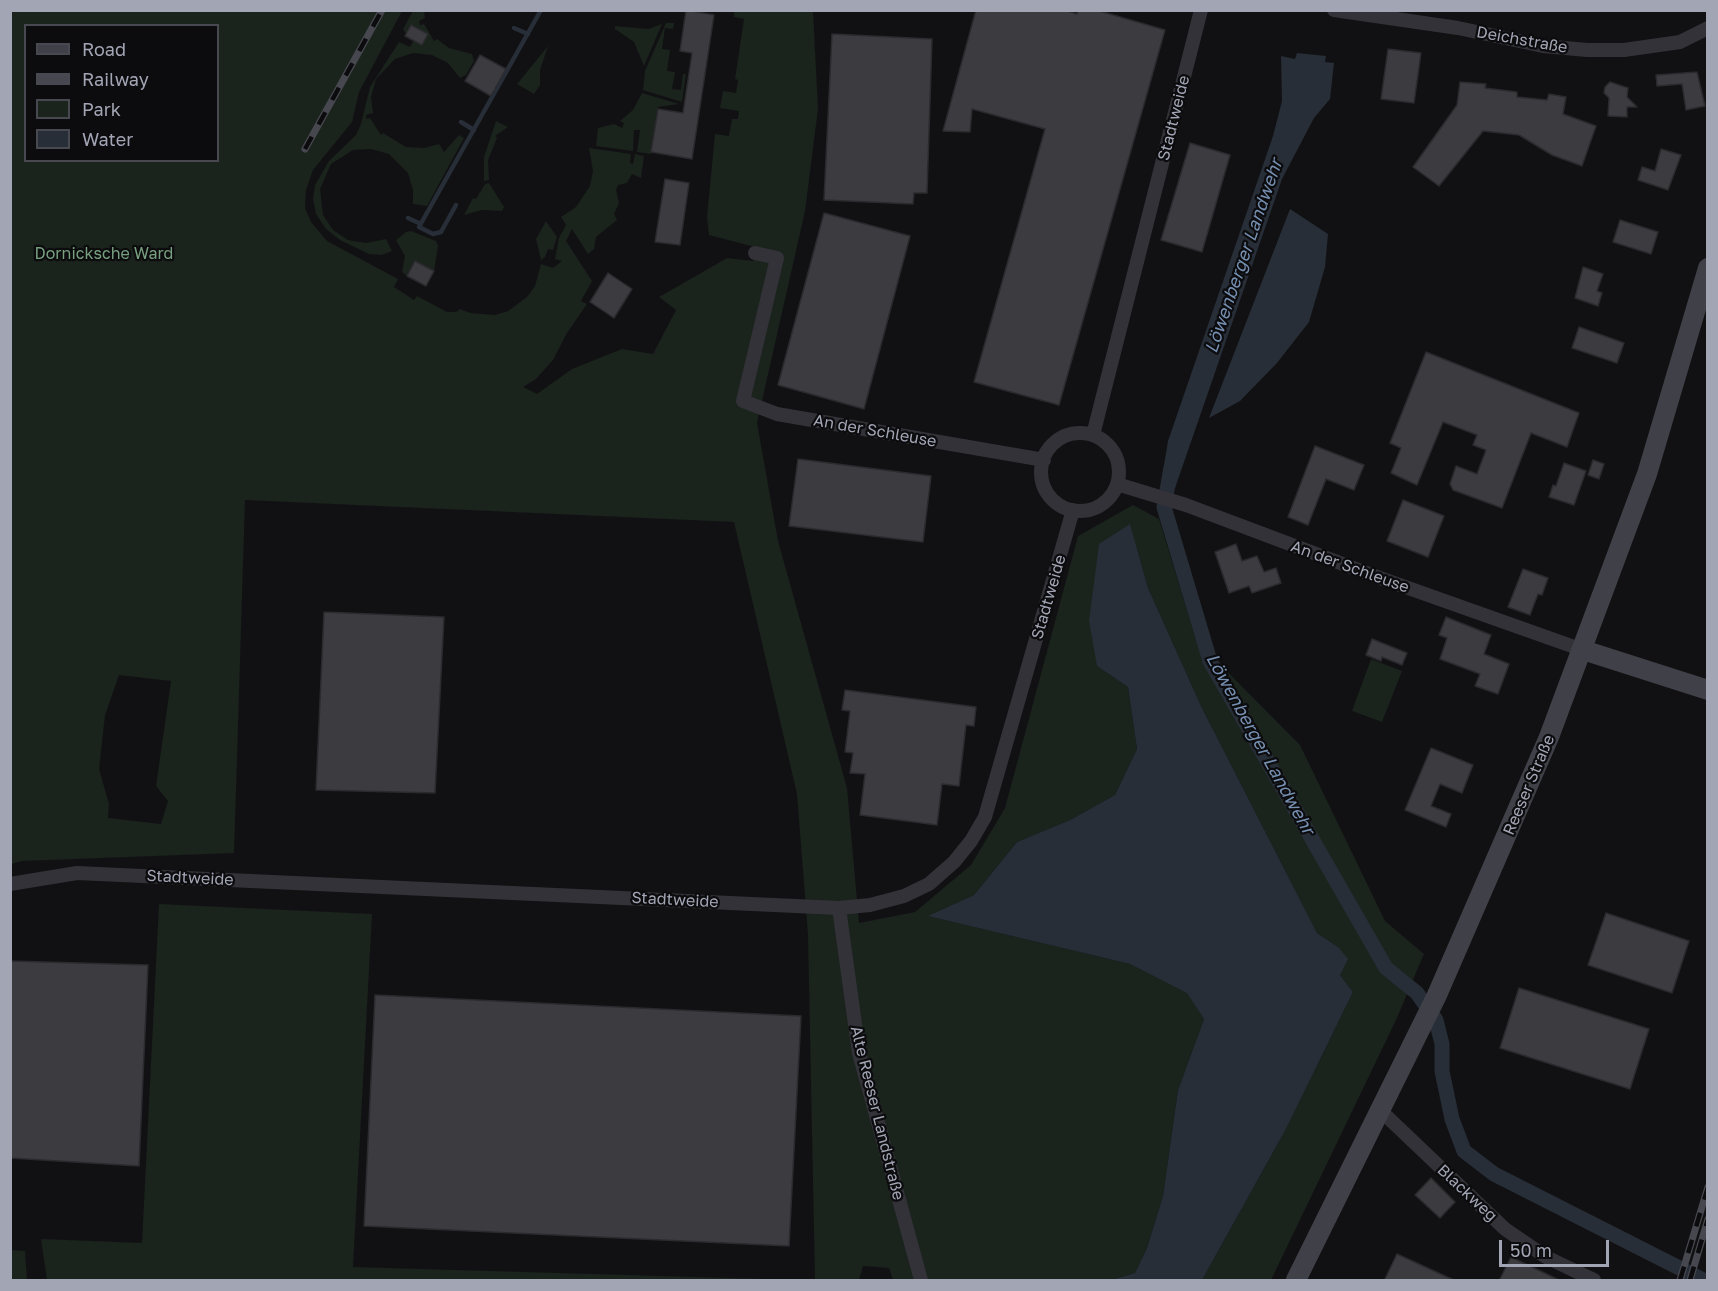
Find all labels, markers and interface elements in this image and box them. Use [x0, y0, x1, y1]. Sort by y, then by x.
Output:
street label: Deichstraße [1475, 23, 1569, 57]
legend [24, 24, 219, 162]
text: Road [82, 38, 126, 60]
text: Railway [82, 68, 149, 90]
street label: Stadtweide [1154, 73, 1194, 163]
text: Park [82, 98, 121, 120]
text: Water [82, 128, 133, 150]
water label: Löwenberger Landwehr [1201, 156, 1287, 356]
park label: Dornicksche Ward [35, 244, 173, 264]
street label: An der Schleuse [812, 411, 938, 451]
street label: An der Schleuse [1288, 537, 1412, 597]
street label: Stadtweide [1028, 552, 1070, 642]
water label: Löwenberger Landwehr [1201, 650, 1319, 838]
street label: Reeser Straße [1499, 732, 1559, 838]
street label: Stadtweide [146, 866, 234, 890]
street label: Stadtweide [631, 888, 719, 912]
street label: Alte Reeser Landstraße [846, 1024, 908, 1202]
street label: Blackweg [1433, 1160, 1501, 1226]
scale bar [1502, 1228, 1612, 1266]
text: 50 m [1510, 1239, 1552, 1261]

